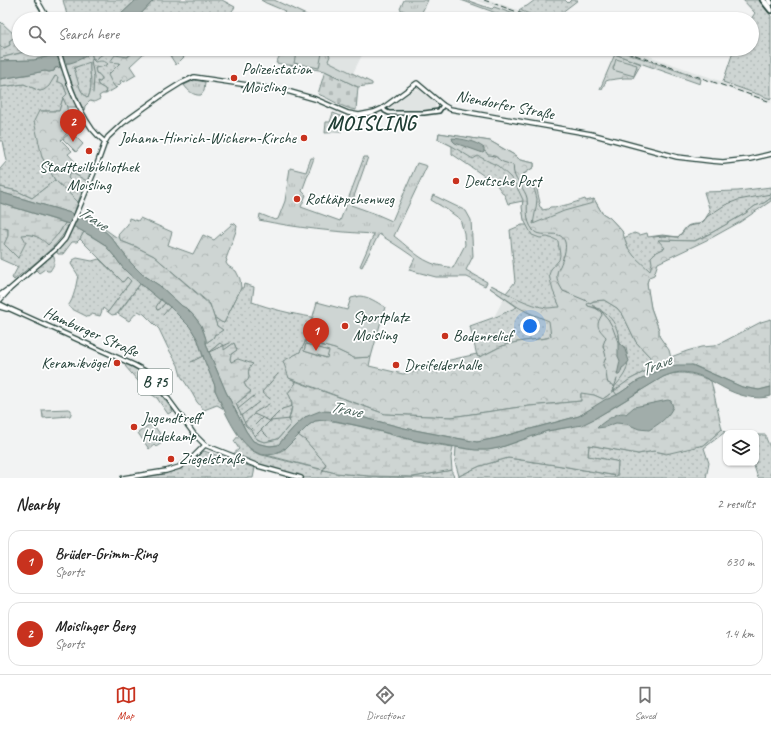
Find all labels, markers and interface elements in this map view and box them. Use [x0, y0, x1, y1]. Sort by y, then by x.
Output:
search box [12, 12, 759, 56]
icon: search [26, 23, 48, 45]
text: Search here [58, 25, 119, 44]
place label: Polizeistation Moisling [242, 59, 313, 97]
marker: Polizeistation Moisling [229, 73, 239, 83]
street label: Niendorfer Straße [454, 86, 557, 125]
pin: 2 [60, 109, 86, 142]
district label: MOISLING [327, 111, 419, 136]
place label: Johann-Hinrich-Wichern-Kirche [118, 128, 298, 148]
marker: Johann-Hinrich-Wichern-Kirche [299, 133, 309, 143]
marker: Stadtteilbibliothek Moisling [84, 146, 94, 156]
place label: Stadtteilbibliothek Moisling [39, 157, 140, 195]
place label: Deutsche Post [464, 171, 544, 191]
marker: Deutsche Post [451, 176, 461, 186]
place label: Rotkäppchenweg [305, 189, 396, 209]
marker: Rotkäppchenweg [292, 194, 302, 204]
water label: Trave [74, 201, 114, 236]
street label: Hamburger Straße [41, 302, 143, 362]
place label: Sportplatz Moisling [353, 307, 411, 345]
your location [520, 316, 540, 336]
pin: 1 [303, 318, 329, 351]
marker: Sportplatz Moisling [340, 321, 350, 331]
place label: Bodenrelief [453, 326, 516, 346]
marker: Bodenrelief [440, 331, 450, 341]
water label: Trave [638, 348, 677, 381]
place label: Keramikvögel [41, 353, 112, 373]
place label: Dreifelderhalle [404, 355, 483, 375]
marker: Keramikvögel [112, 358, 122, 368]
marker: Dreifelderhalle [391, 360, 401, 370]
road number: B 75 [138, 369, 172, 395]
water label: Trave [329, 396, 366, 423]
place label: Jugendtreff Hudekamp [141, 408, 205, 446]
marker: Jugendtreff Hudekamp [129, 422, 139, 432]
map controls [723, 430, 759, 466]
button: layers [723, 430, 759, 466]
place label: Ziegelstraße [179, 449, 246, 469]
marker: Ziegelstraße [166, 454, 176, 464]
text: Nearby [16, 494, 59, 515]
text: 2 results [717, 496, 755, 512]
text: Brüder-Grimm-Ring [55, 545, 157, 564]
text: 1 [27, 554, 33, 570]
text: 630 m [726, 554, 754, 570]
text: Sports [55, 564, 84, 580]
text: Moislinger Berg [55, 617, 135, 636]
text: 2 [27, 626, 33, 642]
text: 1.4 km [724, 626, 754, 642]
text: Sports [55, 636, 84, 652]
tab: Map [115, 684, 137, 722]
tab: Directions [366, 684, 405, 722]
tab: Saved [634, 684, 656, 722]

